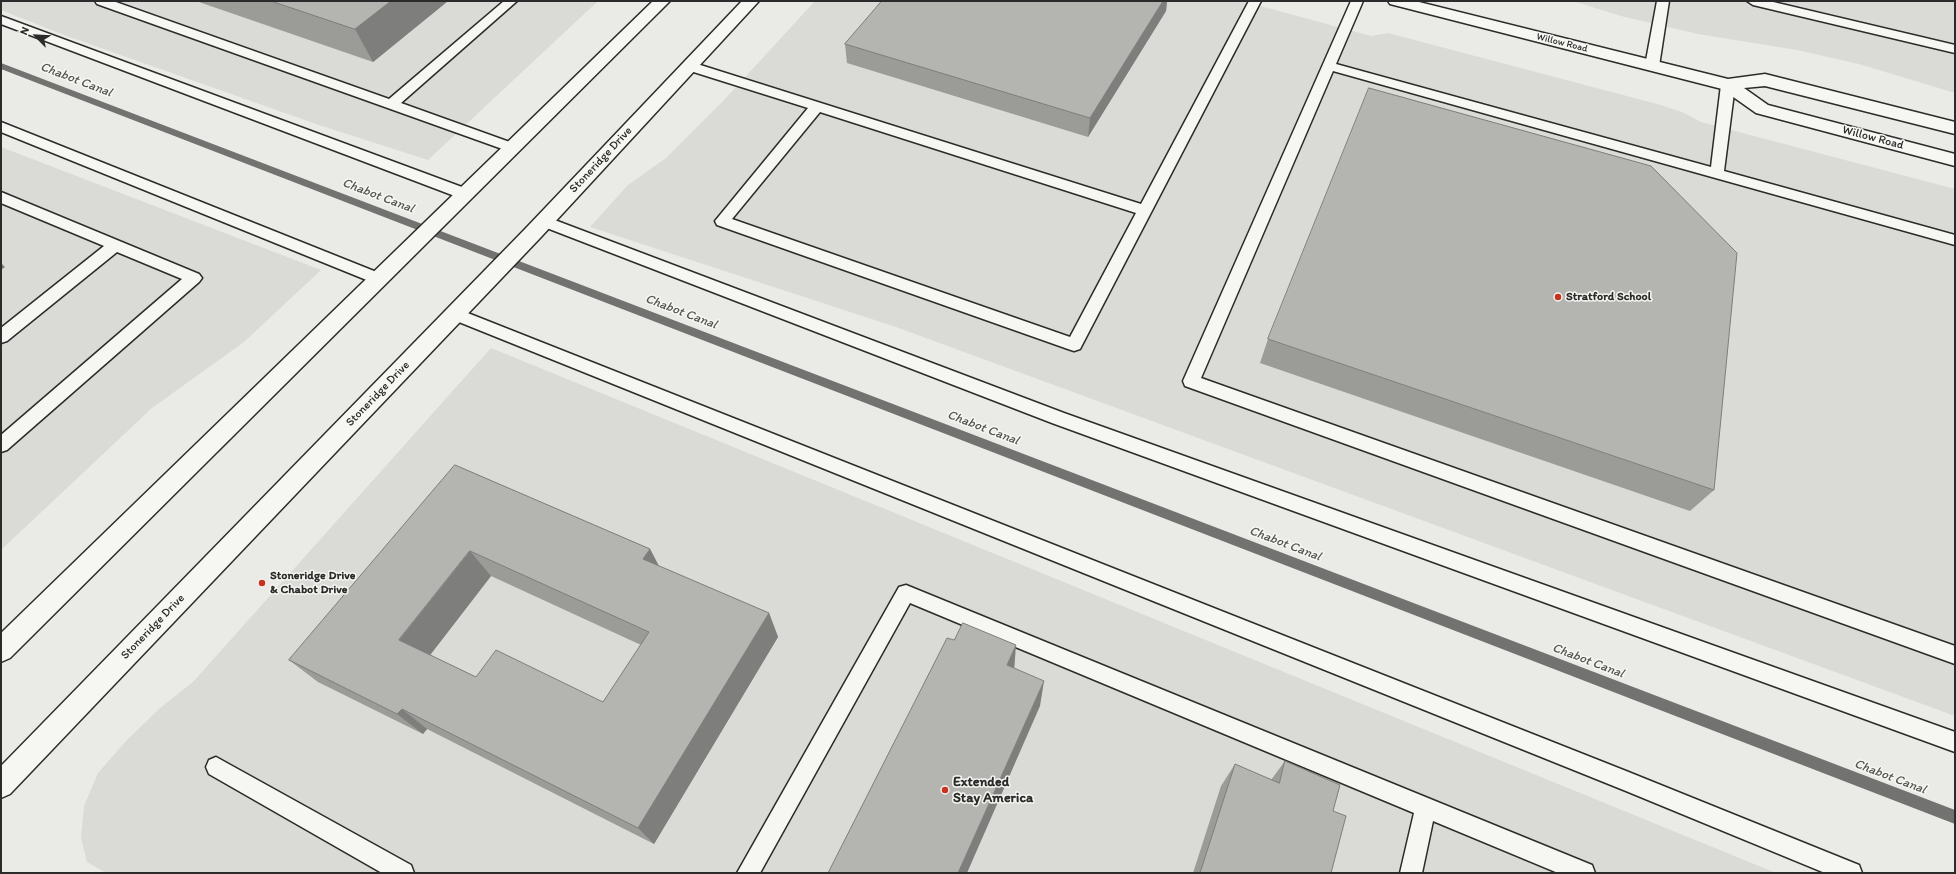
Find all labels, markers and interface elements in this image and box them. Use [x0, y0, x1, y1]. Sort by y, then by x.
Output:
north arrow [16, 16, 56, 56]
text: N [17, 25, 32, 37]
street label: Willow Road [1535, 31, 1589, 55]
water label: Chabot Canal [38, 59, 114, 101]
street label: Willow Road [1841, 123, 1905, 153]
street label: Stoneridge Drive [567, 124, 635, 196]
water label: Chabot Canal [340, 175, 416, 217]
place label: Stratford School [1566, 290, 1651, 304]
water label: Chabot Canal [643, 291, 719, 333]
marker: Stratford School [1553, 292, 1563, 302]
street label: Stoneridge Drive [343, 358, 413, 430]
water label: Chabot Canal [945, 407, 1021, 449]
water label: Chabot Canal [1247, 523, 1323, 565]
place label: Stoneridge Drive & Chabot Drive [270, 569, 355, 597]
marker: Stoneridge Drive & Chabot Drive [257, 578, 267, 588]
street label: Stoneridge Drive [118, 591, 188, 663]
water label: Chabot Canal [1550, 640, 1626, 682]
water label: Chabot Canal [1852, 756, 1928, 798]
place label: Extended Stay America [953, 774, 1033, 806]
marker: Extended Stay America [940, 785, 950, 795]

